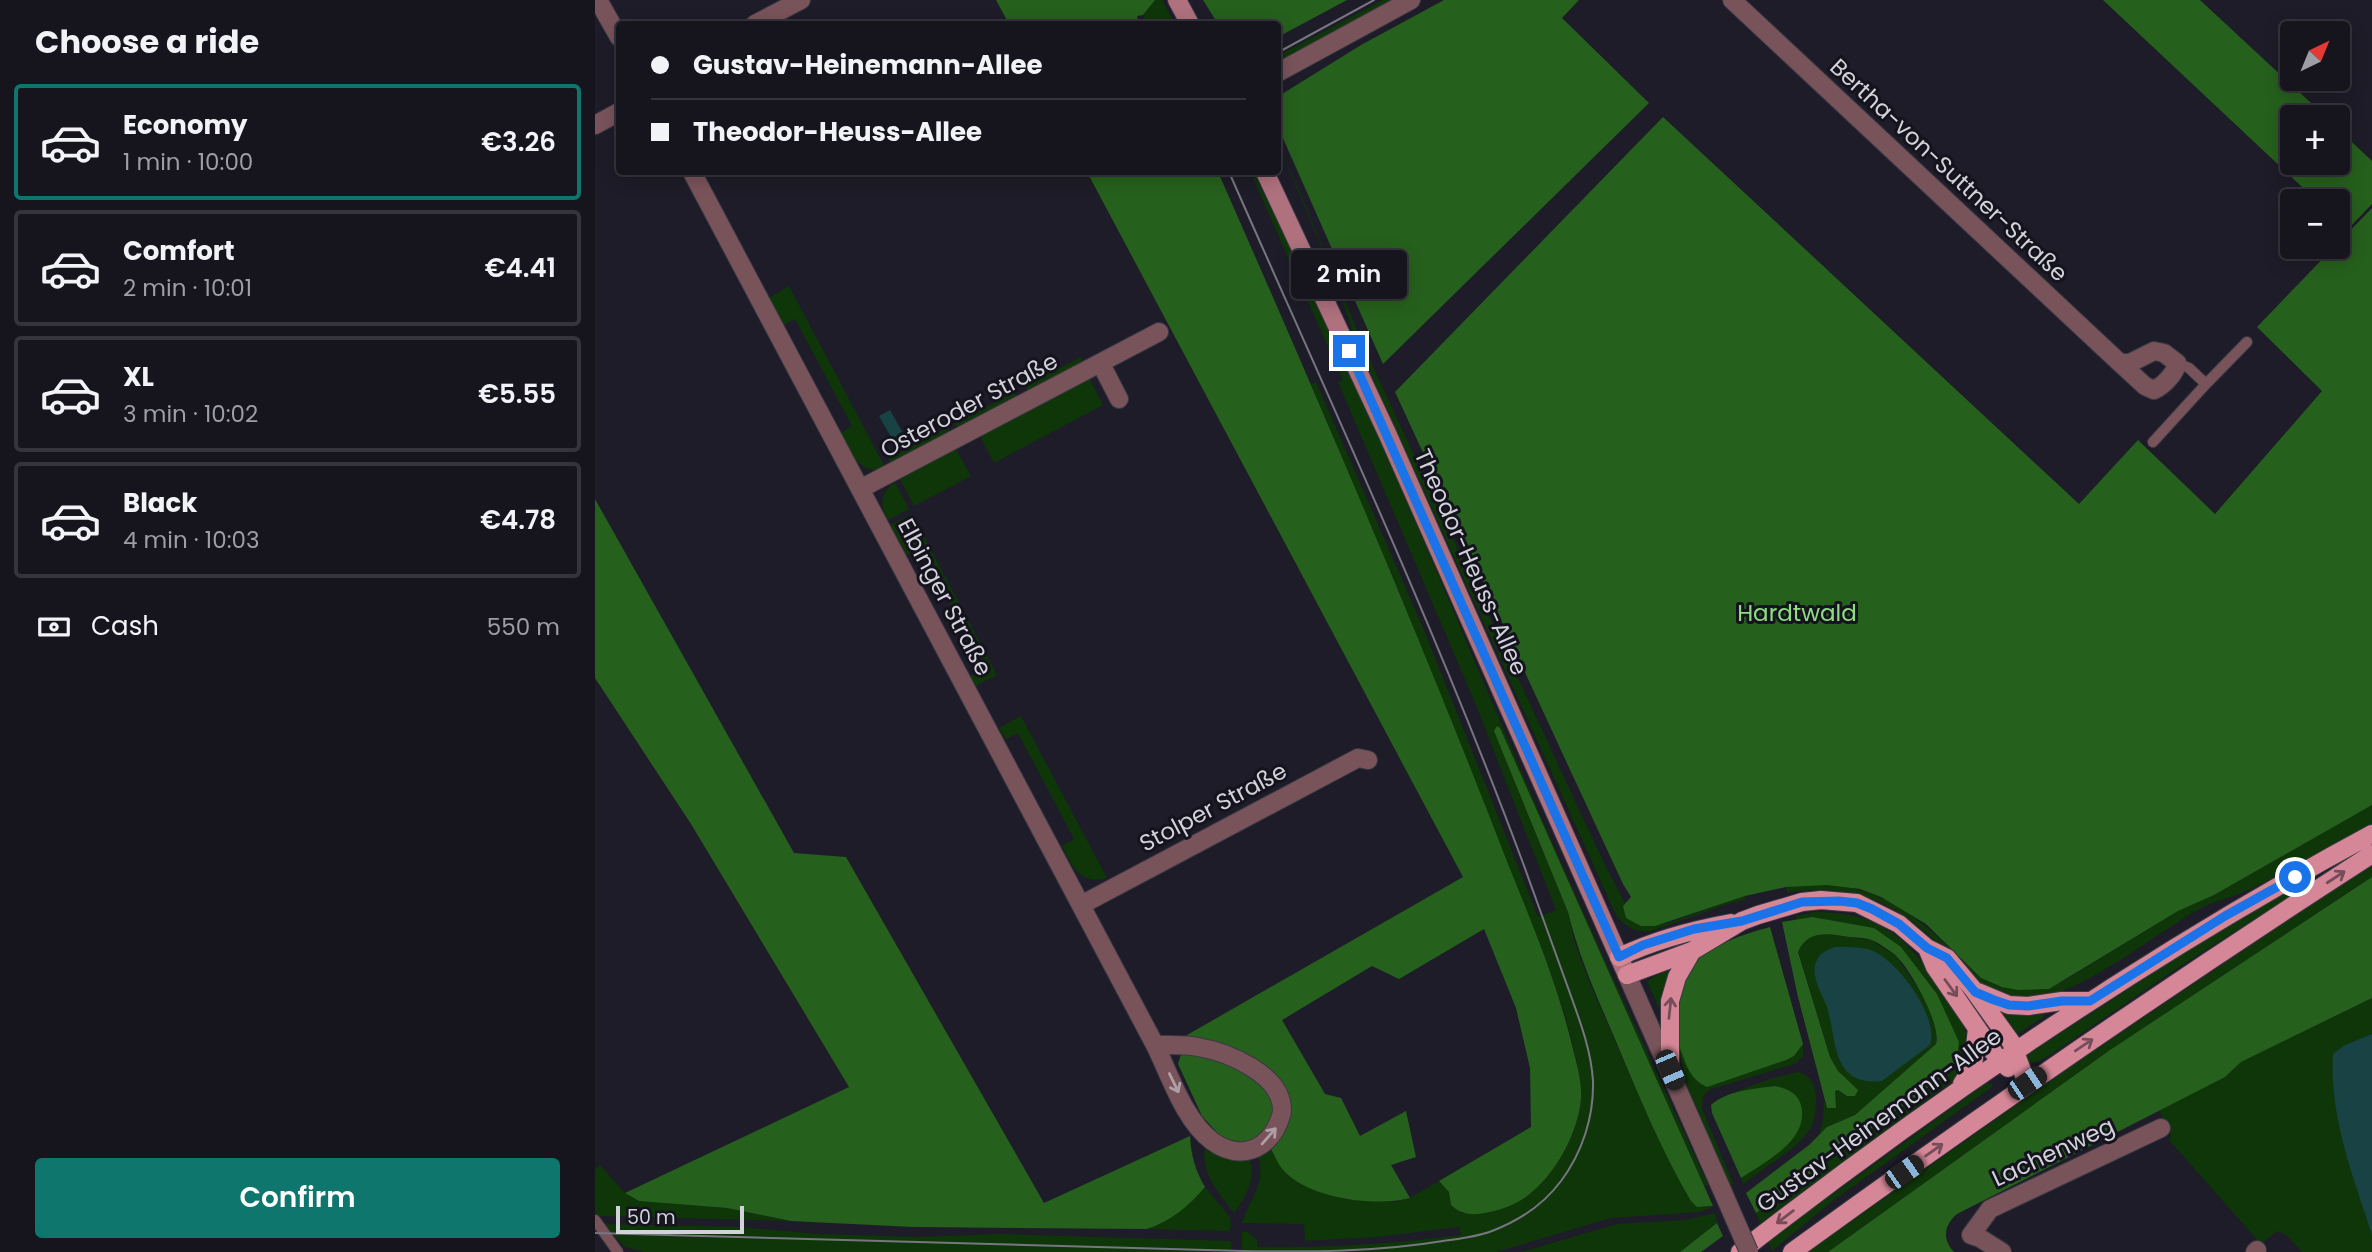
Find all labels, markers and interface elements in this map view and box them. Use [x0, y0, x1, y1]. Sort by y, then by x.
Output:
text: Choose a ride [35, 19, 259, 64]
north arrow [2280, 21, 2350, 91]
map controls [2280, 21, 2350, 259]
text: Gustav-Heinemann-Allee [693, 47, 1043, 83]
street label: Bertha-von-Suttner-Straße [1823, 51, 2075, 289]
button: + [2280, 105, 2350, 175]
text: Economy [123, 107, 247, 143]
icon: car [39, 111, 102, 174]
text: Theodor-Heuss-Allee [693, 114, 982, 150]
text: €3.26 [481, 124, 556, 160]
text: 1 min · 10:00 [123, 146, 253, 178]
button: − [2280, 189, 2350, 259]
text: Comfort [123, 233, 235, 269]
icon: car [39, 237, 102, 300]
text: €4.41 [485, 250, 556, 286]
callout: 2 min [1291, 250, 1407, 298]
text: 2 min [1317, 258, 1381, 290]
text: 2 min · 10:01 [123, 272, 252, 304]
route end [1333, 335, 1365, 367]
street label: Osteroder Straße [875, 345, 1063, 465]
text: XL [123, 359, 154, 395]
icon: car [39, 363, 102, 426]
text: €5.55 [478, 376, 556, 412]
text: 3 min · 10:02 [123, 398, 258, 430]
street label: Theodor-Heuss-Allee [1407, 444, 1535, 680]
text: Black [123, 485, 197, 521]
icon: car [39, 489, 102, 552]
text: €4.78 [480, 502, 556, 538]
street label: Elbinger Straße [890, 513, 1000, 681]
text: 4 min · 10:03 [123, 524, 260, 556]
park label: Hardtwald [1737, 597, 1857, 629]
icon: cash [35, 608, 73, 646]
text: Cash [91, 608, 159, 644]
text: 550 m [487, 611, 560, 643]
street label: Stolper Straße [1134, 755, 1292, 859]
route start [2279, 861, 2311, 893]
one-way arrow [2326, 870, 2345, 885]
one-way arrow [1943, 979, 1958, 998]
one-way arrow [1663, 997, 1676, 1020]
street label: Gustav-Heinemann-Allee [1750, 1020, 2008, 1220]
one-way arrow [2074, 1038, 2093, 1052]
car [1653, 1047, 1688, 1093]
car [2004, 1063, 2051, 1103]
one-way arrow [1168, 1072, 1181, 1093]
street label: Lachenweg [1986, 1110, 2120, 1194]
one-way arrow [1261, 1127, 1277, 1145]
one-way arrow [1924, 1143, 1943, 1158]
car [1881, 1151, 1928, 1193]
button: Confirm [35, 1158, 560, 1238]
scale bar [616, 1203, 744, 1235]
text: 50 m [627, 1204, 676, 1231]
one-way arrow [1776, 1209, 1795, 1224]

